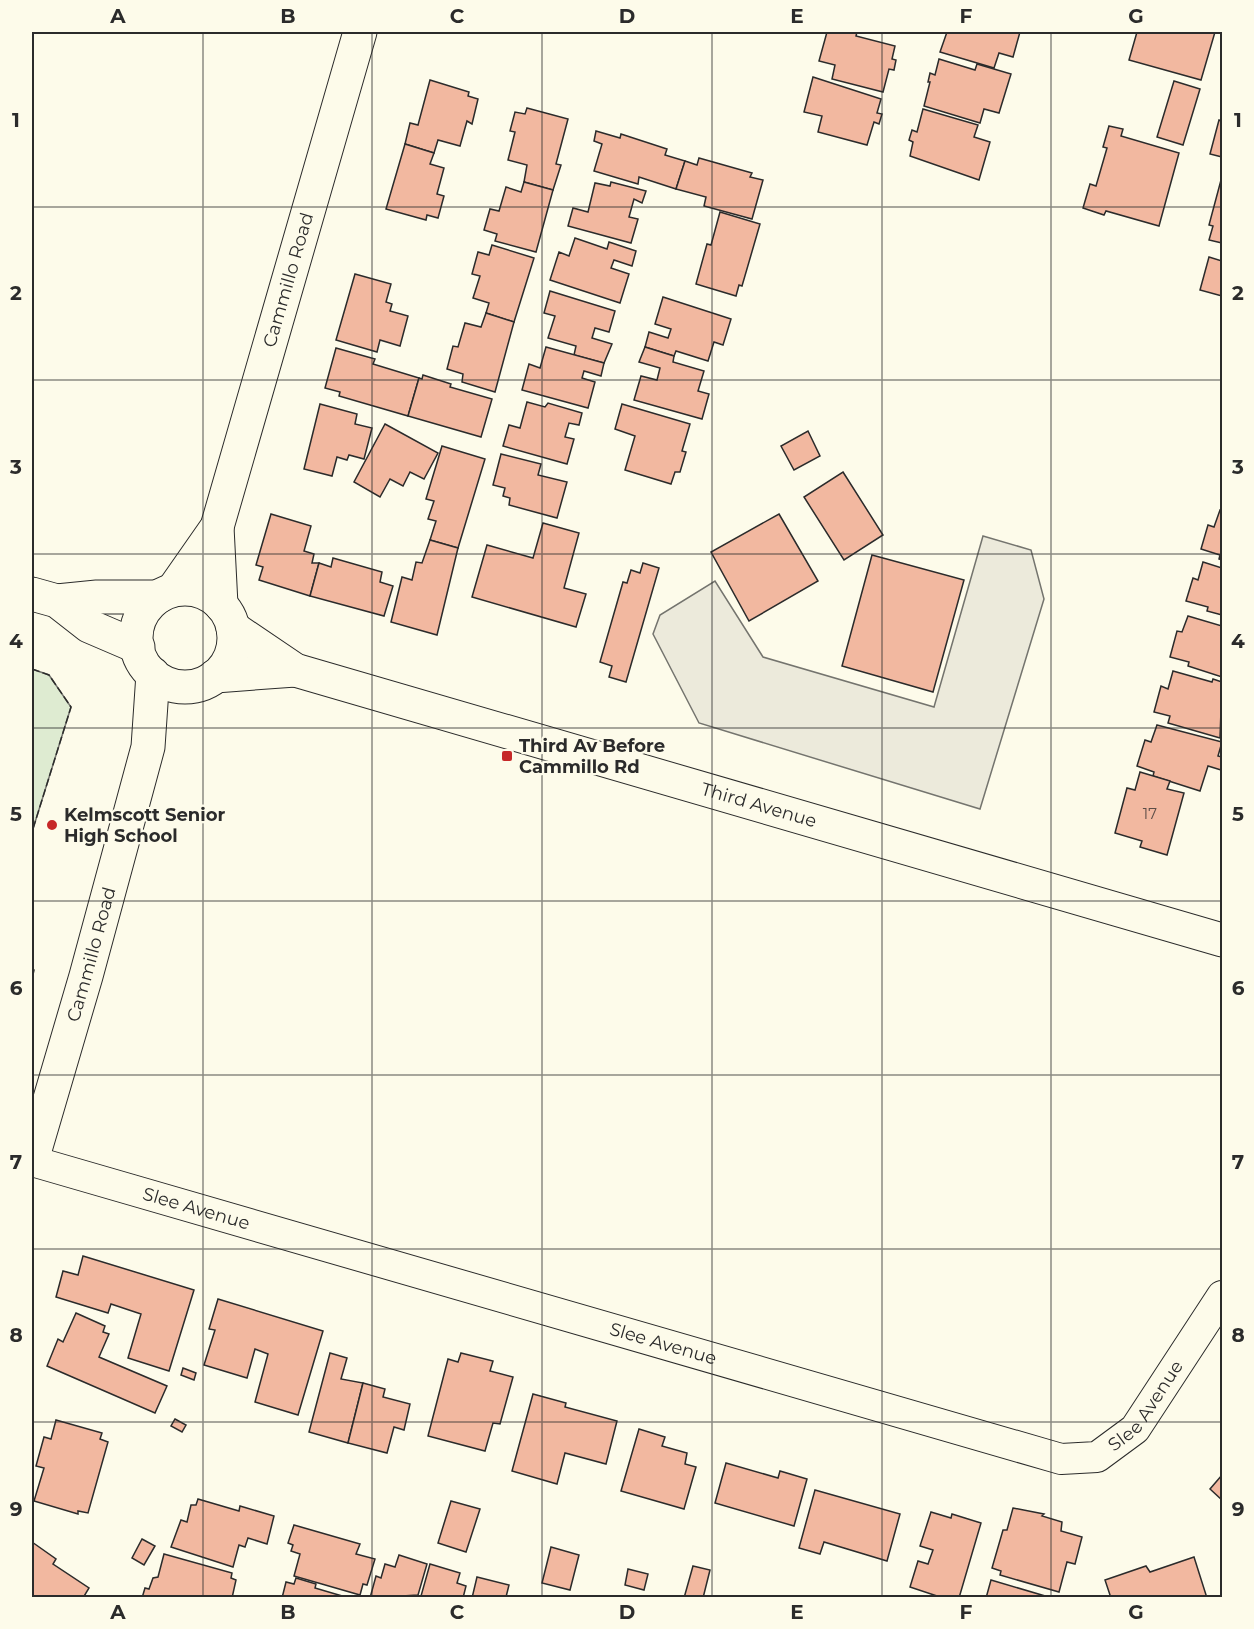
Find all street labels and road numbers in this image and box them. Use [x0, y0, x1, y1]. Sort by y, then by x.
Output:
street label: Cammillo Road [258, 210, 318, 350]
street label: Third Avenue [699, 778, 819, 832]
street label: Cammillo Road [62, 885, 121, 1024]
street label: Slee Avenue [140, 1183, 252, 1235]
street label: Slee Avenue [607, 1318, 719, 1370]
street label: Slee Avenue [1104, 1356, 1188, 1456]

